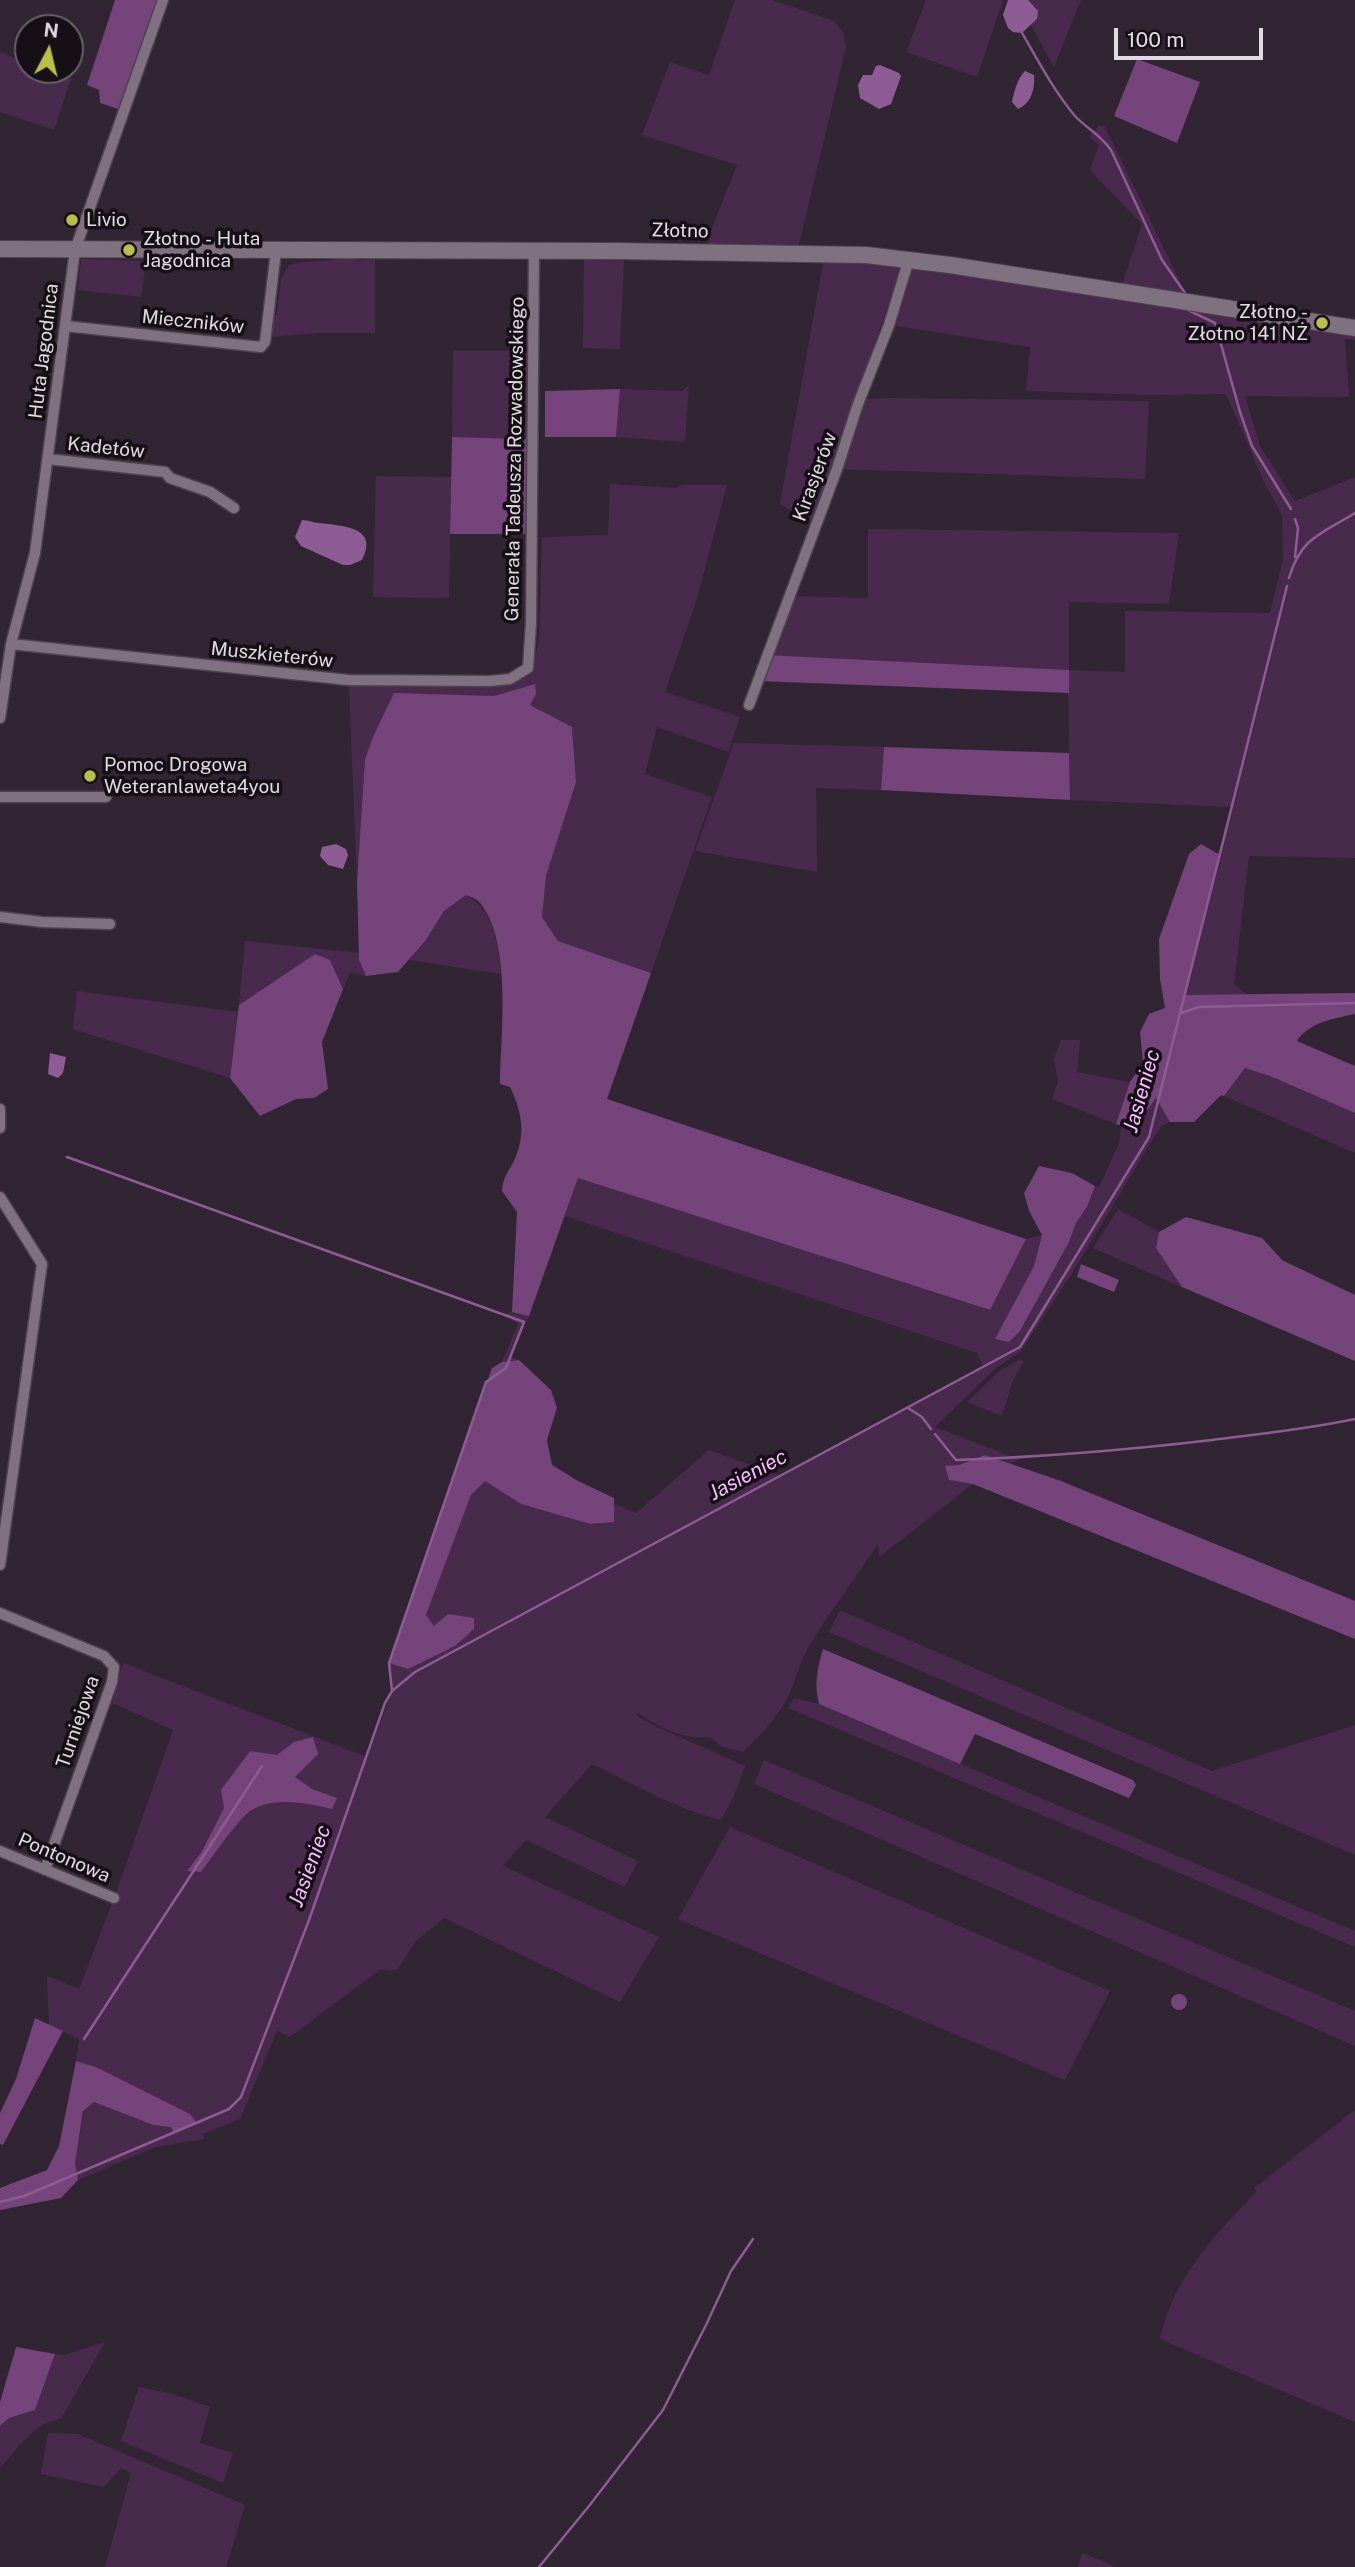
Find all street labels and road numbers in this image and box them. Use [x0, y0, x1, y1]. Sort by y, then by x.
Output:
street label: Złotno [651, 219, 709, 243]
street label: Huta Jagodnica [24, 282, 64, 420]
street label: Generała Tadeusza Rozwadowskiego [501, 296, 529, 622]
street label: Mieczników [141, 305, 245, 339]
street label: Kirasjerów [788, 429, 842, 525]
street label: Kadetów [66, 433, 146, 463]
street label: Muszkieterów [210, 637, 334, 673]
street label: Turniejowa [52, 1673, 104, 1771]
street label: Pontonowa [15, 1828, 113, 1888]

